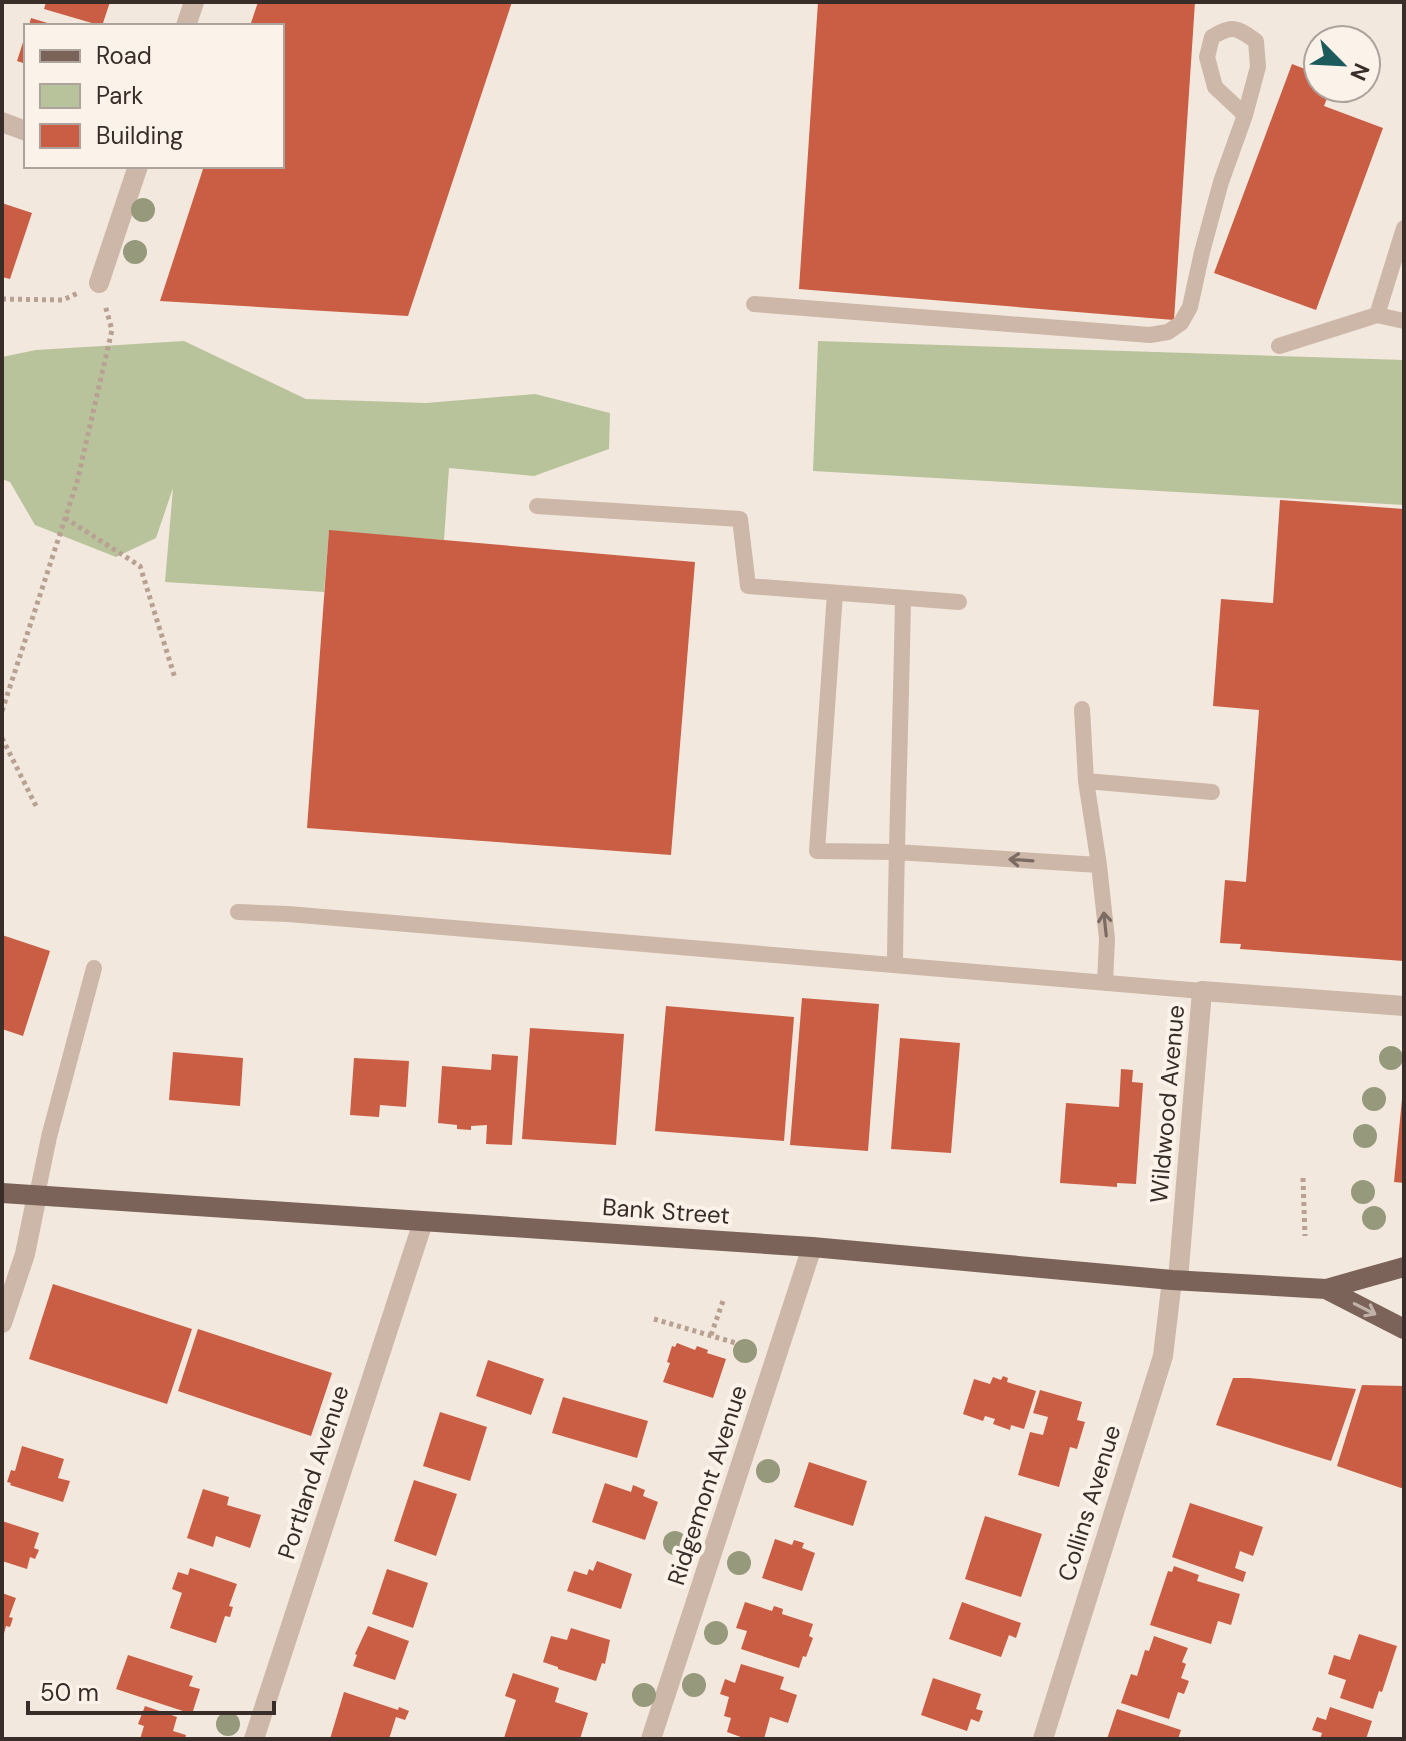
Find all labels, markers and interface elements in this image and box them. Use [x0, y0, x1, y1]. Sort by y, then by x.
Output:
legend [24, 24, 284, 168]
north arrow [1302, 24, 1382, 104]
text: Road [96, 40, 152, 71]
text: N [1343, 59, 1376, 85]
text: Park [96, 80, 143, 111]
text: Building [96, 120, 183, 151]
one-way arrow [1008, 852, 1035, 867]
one-way arrow [1098, 911, 1113, 938]
street label: Wildwood Avenue [1143, 1004, 1191, 1204]
street label: Bank Street [601, 1191, 731, 1231]
one-way arrow [1352, 1301, 1376, 1317]
street label: Portland Avenue [270, 1381, 356, 1563]
street label: Ridgemont Avenue [660, 1381, 754, 1589]
street label: Collins Avenue [1051, 1421, 1127, 1585]
scale bar [28, 1665, 274, 1715]
text: 50 m [40, 1677, 99, 1708]

